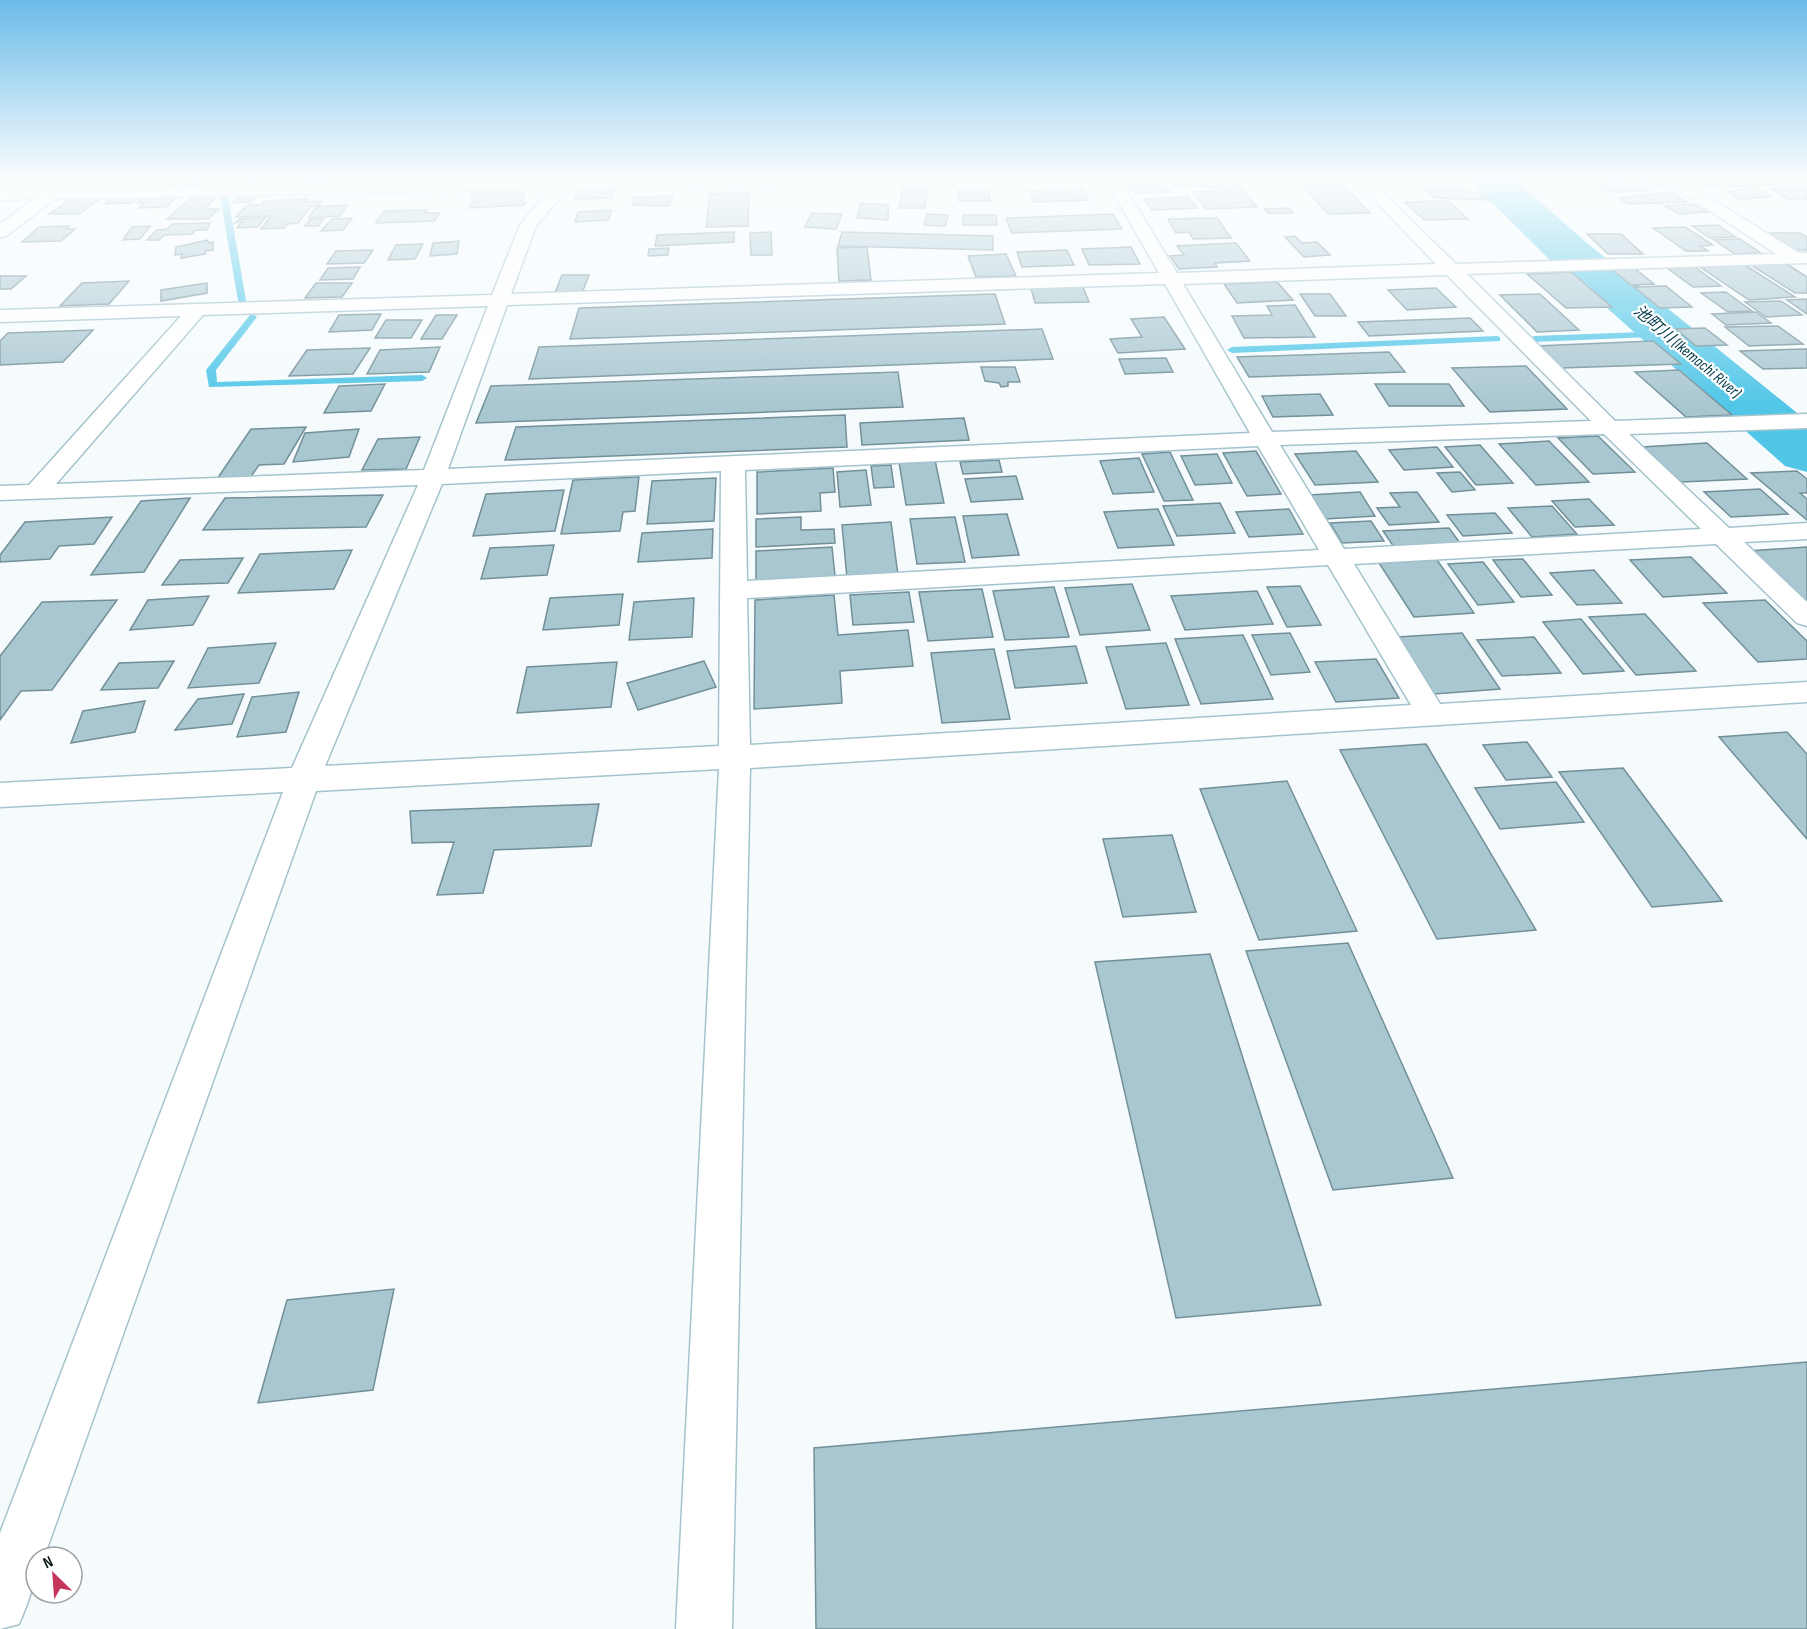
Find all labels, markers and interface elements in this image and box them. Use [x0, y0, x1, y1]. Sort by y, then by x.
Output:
water label: 池町川 (Ikemachi River) [1629, 302, 1745, 403]
north arrow [24, 1545, 84, 1605]
text: N [40, 1552, 56, 1573]

